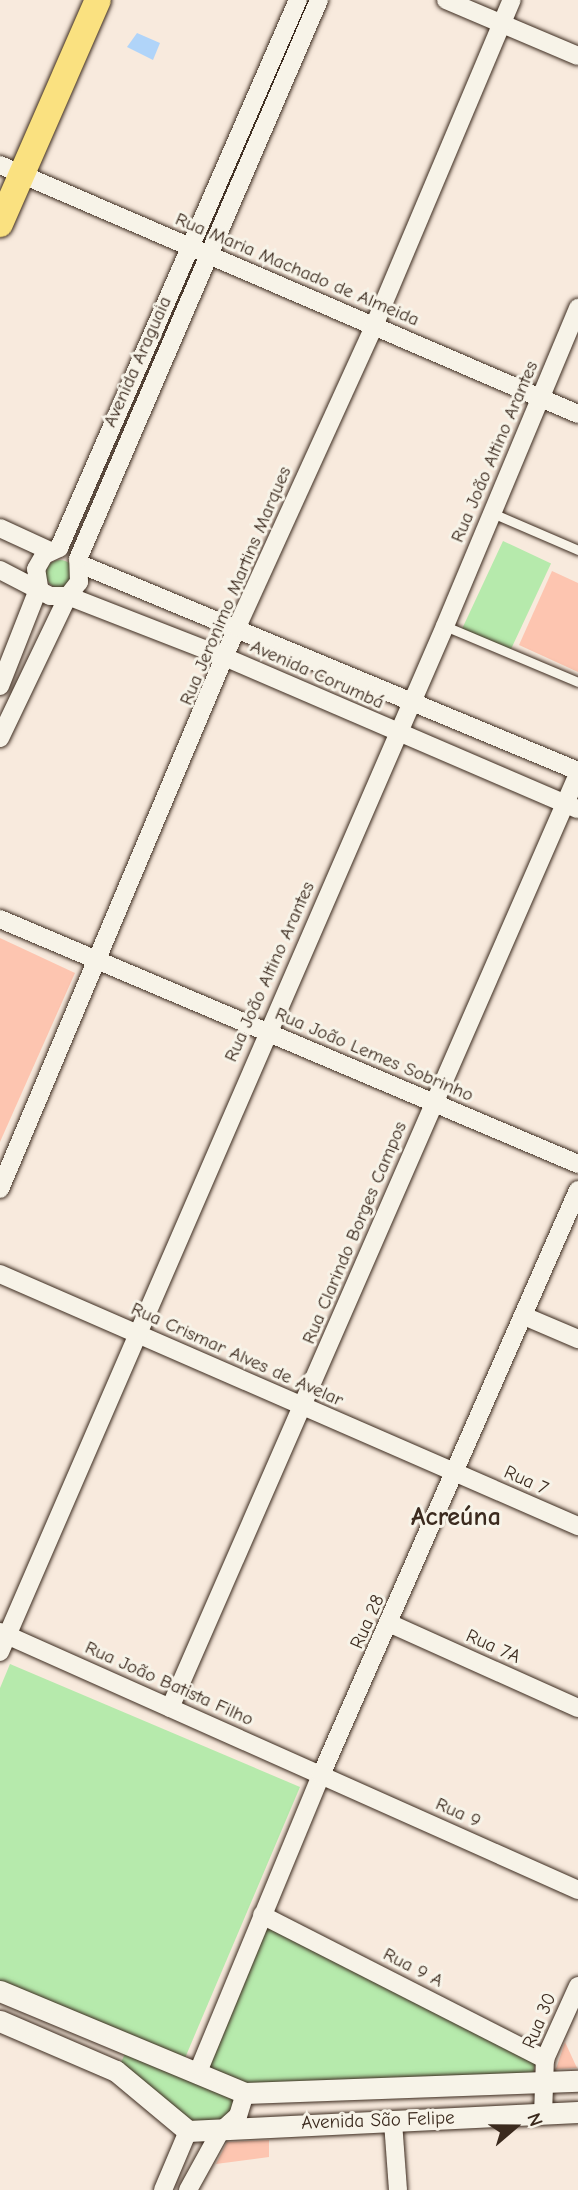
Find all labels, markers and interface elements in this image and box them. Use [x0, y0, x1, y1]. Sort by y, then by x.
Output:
street label: Rua Maria Machado de Almeida [172, 208, 422, 332]
street label: Avenida Araguaia [99, 293, 177, 431]
street label: Rua João Altino Arantes [446, 358, 544, 546]
street label: Rua Jeronimo Martins Marques [175, 463, 297, 709]
street label: Avenida Corumbá [247, 635, 387, 715]
street label: Rua João Altino Arantes [220, 878, 320, 1066]
street label: Rua João Lemes Sobrinho [271, 1003, 477, 1107]
street label: Rua Clarindo Borges Campos [298, 1118, 412, 1348]
street label: Rua Crismar Alves de Avelar [127, 1298, 347, 1412]
street label: Rua 7 [500, 1461, 552, 1501]
district label: Acreúna [411, 1502, 501, 1534]
street label: Rua 28 [346, 1591, 390, 1653]
street label: Rua 7A [462, 1625, 524, 1669]
street label: Rua João Batista Filho [81, 1637, 257, 1731]
street label: Rua 9 [432, 1793, 484, 1833]
street label: Rua 9 A [379, 1943, 447, 1993]
street label: Rua 30 [518, 1990, 562, 2052]
north arrow [480, 2092, 550, 2162]
street label: Avenida São Felipe [301, 2107, 455, 2135]
text: N [522, 2110, 547, 2129]

